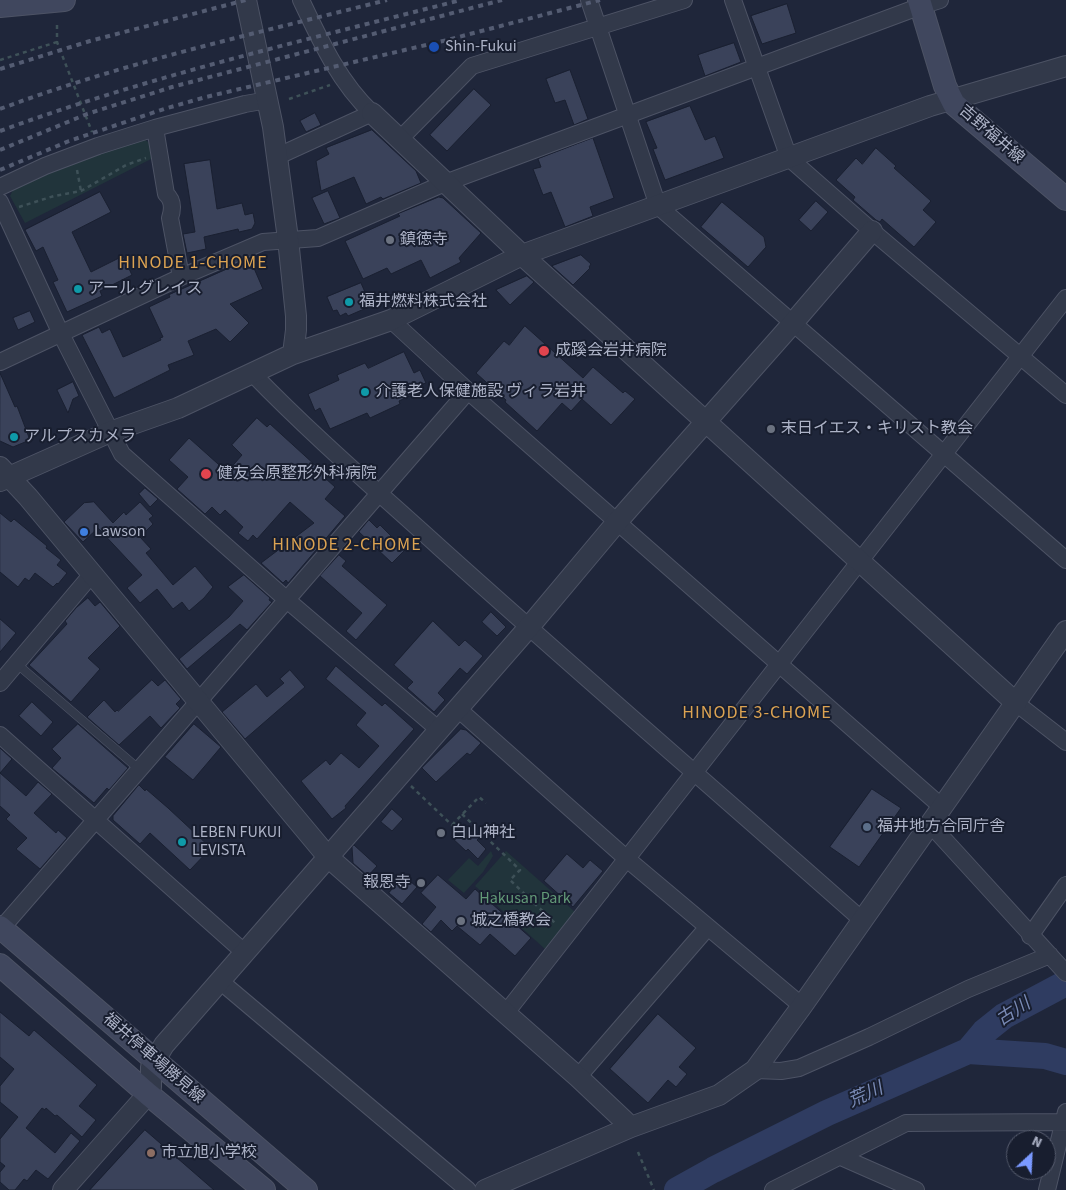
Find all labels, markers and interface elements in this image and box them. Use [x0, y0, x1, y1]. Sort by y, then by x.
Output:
place label: Shin-Fukui [445, 37, 517, 57]
marker: Shin-Fukui [427, 40, 441, 54]
street label: 吉野福井線 [955, 102, 1027, 168]
place label: 鎮徳寺 [400, 230, 448, 250]
marker: 鎮徳寺 [384, 234, 396, 246]
district label: HINODE 1-CHOME [117, 253, 269, 275]
place label: アール グレイス [88, 279, 202, 299]
marker: アール グレイス [72, 283, 84, 295]
place label: 福井燃料株式会社 [359, 292, 487, 312]
marker: 福井燃料株式会社 [343, 296, 355, 308]
place label: 成蹊会岩井病院 [555, 341, 667, 361]
marker: 成蹊会岩井病院 [537, 344, 551, 358]
place label: 介護老人保健施設 ヴィラ岩井 [375, 382, 586, 402]
marker: 介護老人保健施設 ヴィラ岩井 [359, 386, 371, 398]
place label: 末日イエス・キリスト教会 [781, 419, 973, 439]
marker: 末日イエス・キリスト教会 [765, 423, 777, 435]
place label: アルプスカメラ [24, 427, 136, 447]
marker: アルプスカメラ [8, 431, 20, 443]
place label: 健友会原整形外科病院 [217, 464, 377, 484]
marker: 健友会原整形外科病院 [199, 467, 213, 481]
place label: Lawson [94, 522, 145, 542]
marker: Lawson [78, 526, 90, 538]
district label: HINODE 2-CHOME [271, 535, 423, 557]
district label: HINODE 3-CHOME [681, 703, 833, 725]
place label: 福井地方合同庁舎 [877, 817, 1005, 837]
marker: 福井地方合同庁舎 [861, 821, 873, 833]
place label: LEBEN FUKUI LEVISTA [192, 823, 281, 861]
place label: 白山神社 [451, 823, 515, 843]
marker: 白山神社 [435, 827, 447, 839]
marker: LEBEN FUKUI LEVISTA [176, 836, 188, 848]
place label: 報恩寺 [363, 873, 411, 893]
marker: 報恩寺 [415, 877, 427, 889]
park label: Hakusan Park [479, 889, 571, 909]
place label: 城之橋教会 [471, 911, 551, 931]
marker: 城之橋教会 [455, 915, 467, 927]
water label: 古川 [993, 994, 1035, 1032]
street label: 福井停車場勝見線 [98, 1010, 208, 1108]
water label: 荒川 [845, 1079, 887, 1113]
north arrow [1006, 1130, 1056, 1180]
text: N [1028, 1131, 1045, 1153]
place label: 市立旭小学校 [161, 1143, 257, 1163]
marker: 市立旭小学校 [145, 1147, 157, 1159]

